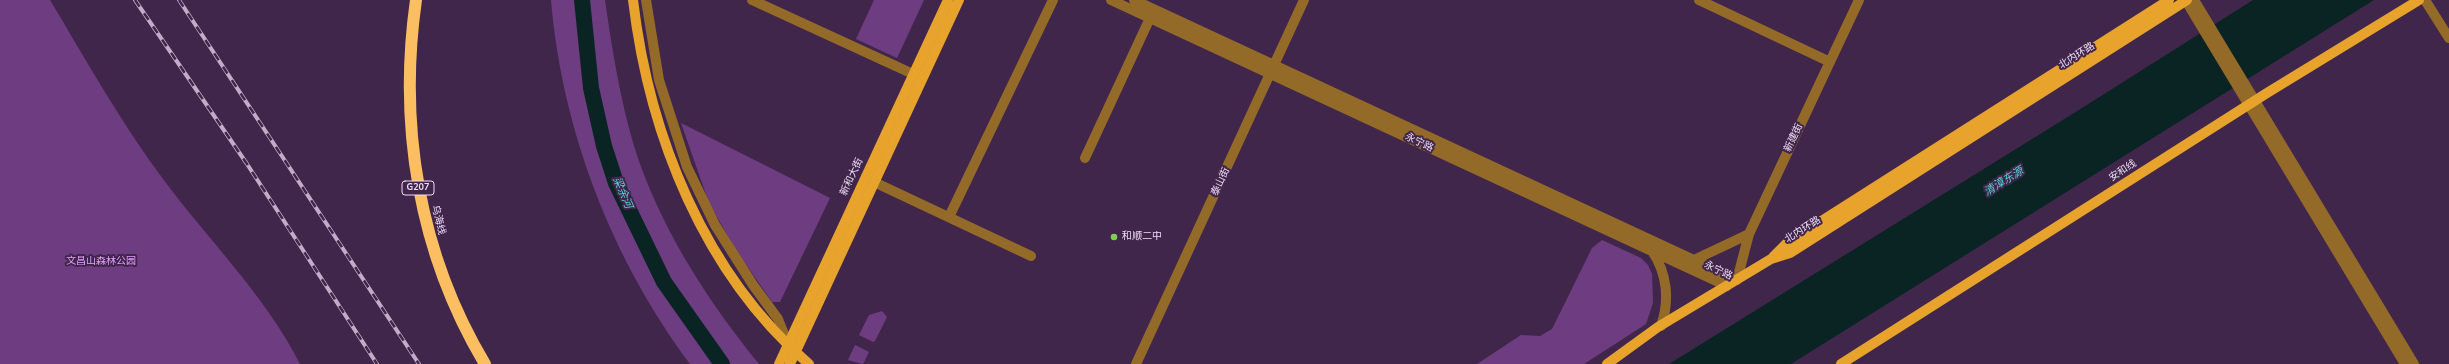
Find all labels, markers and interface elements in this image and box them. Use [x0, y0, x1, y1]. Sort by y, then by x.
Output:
street label: 北内环路 [2057, 40, 2097, 72]
street label: 新建街 [1782, 122, 1806, 154]
street label: 永宁路 [1403, 131, 1435, 155]
street label: 新和大街 [838, 156, 866, 198]
street label: 安和线 [2107, 158, 2139, 184]
water label: 清漳东源 [1982, 165, 2026, 199]
street label: 泰山街 [1209, 166, 1233, 198]
water label: 梁余河 [609, 175, 635, 211]
road number: G207 [402, 181, 434, 195]
street label: 乌海线 [429, 204, 447, 236]
street label: 北内环路 [1783, 214, 1823, 246]
place label: 和顺二中 [1122, 231, 1162, 243]
marker: 和顺二中 [1109, 232, 1119, 242]
park label: 文昌山森林公园 [66, 256, 136, 268]
street label: 永宁路 [1702, 259, 1734, 283]

